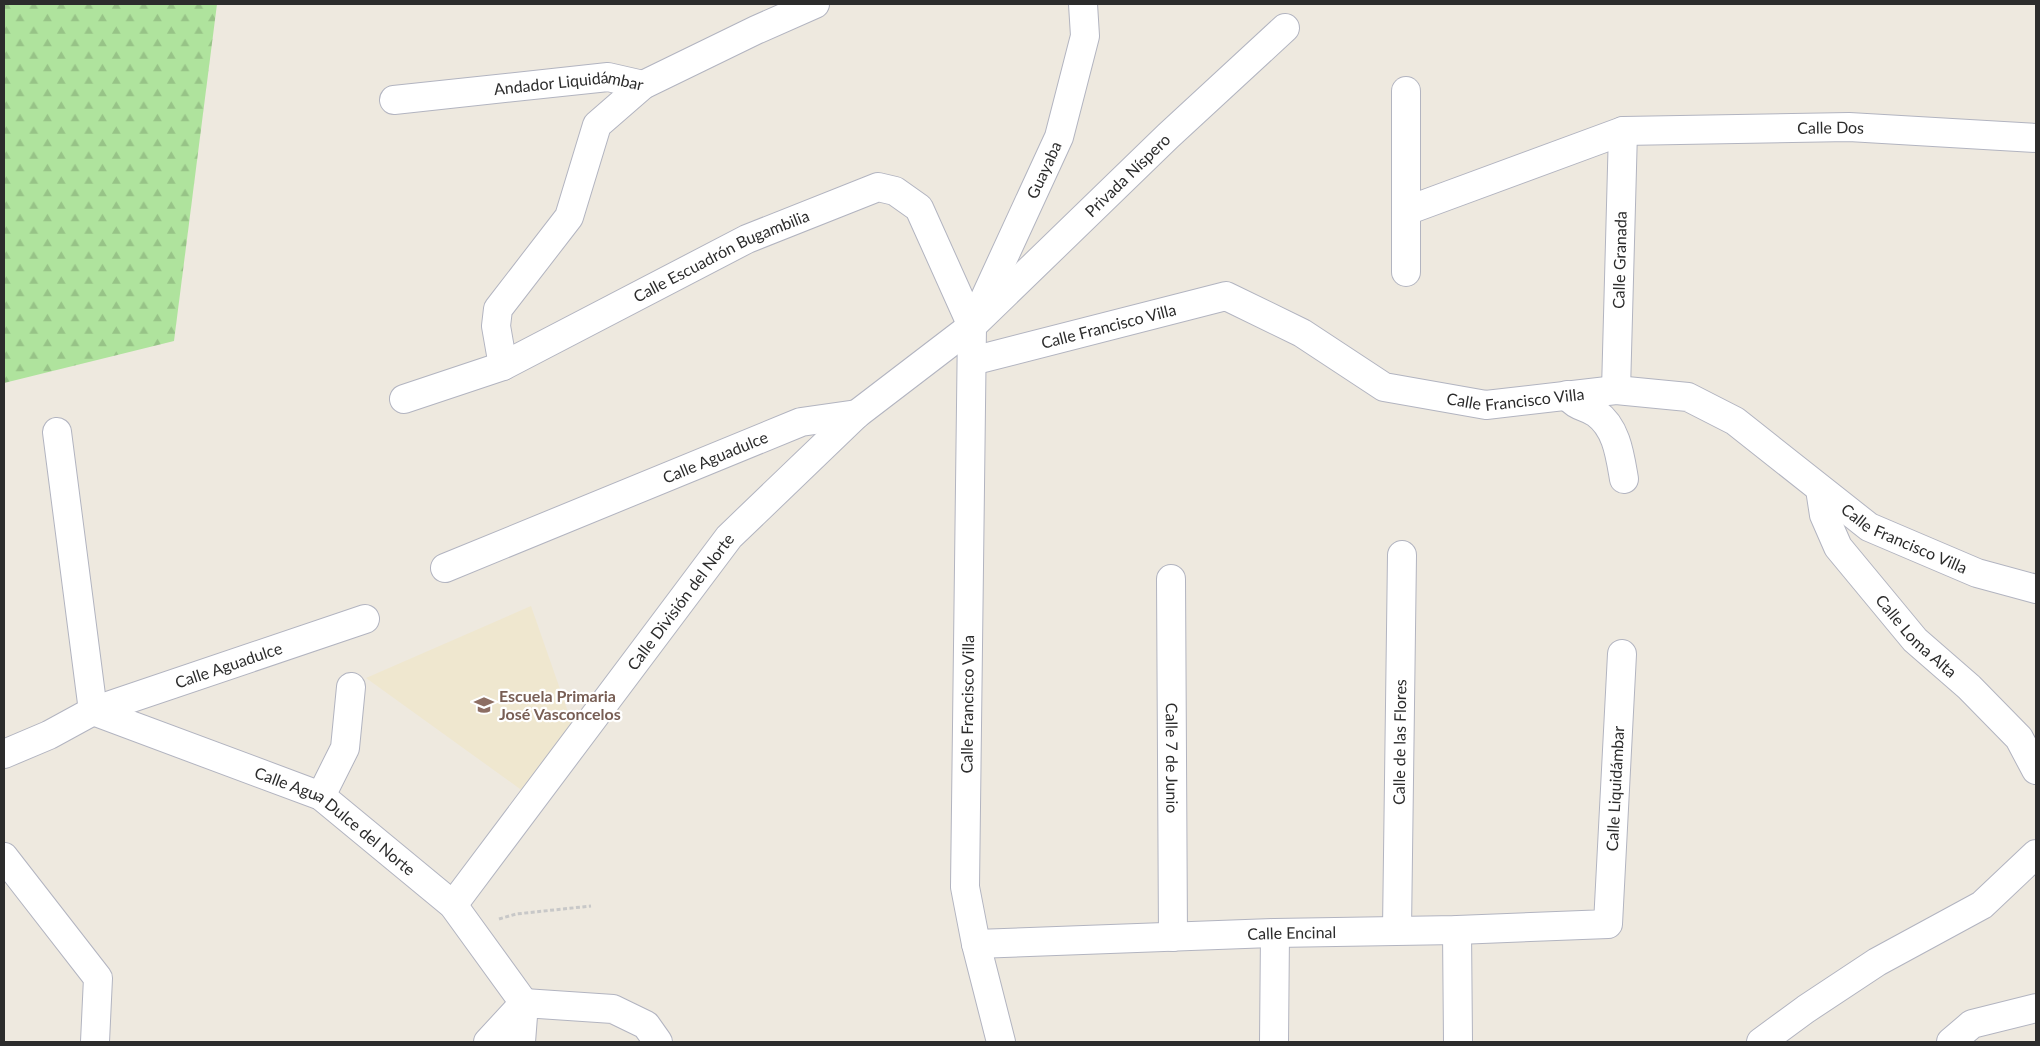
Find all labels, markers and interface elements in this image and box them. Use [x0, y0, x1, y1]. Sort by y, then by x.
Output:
street label: Andador Liquidámbar [493, 67, 646, 98]
street label: Calle Dos [1797, 117, 1865, 137]
street label: Privada Níspero [1081, 129, 1174, 220]
street label: Guayaba [1022, 138, 1065, 202]
street label: Calle Escuadrón Bugambilia [630, 205, 812, 306]
street label: Calle Granada [1608, 211, 1630, 309]
street label: Calle Francisco Villa [1039, 299, 1178, 352]
street label: Calle Francisco Villa [1445, 384, 1585, 414]
street label: Calle Aguadulce [660, 427, 770, 487]
street label: Calle Francisco Villa [1838, 499, 1970, 577]
street label: Calle División del Norte [623, 529, 737, 674]
street label: Calle Loma Alta [1872, 590, 1961, 681]
street label: Calle Francisco Villa [956, 635, 977, 774]
street label: Calle Aguadulce [172, 638, 284, 692]
street label: Calle de las Flores [1389, 679, 1409, 805]
place label: Escuela Primaria José Vasconcelos [499, 686, 621, 723]
school or university icon: Escuela Primaria José Vasconcelos [473, 694, 495, 716]
street label: Calle 7 de Junio [1163, 703, 1182, 813]
street label: Calle Liquidámbar [1602, 725, 1627, 852]
street label: Calle Agua Dulce del Norte [252, 762, 419, 879]
street label: Calle Encinal [1247, 922, 1336, 943]

